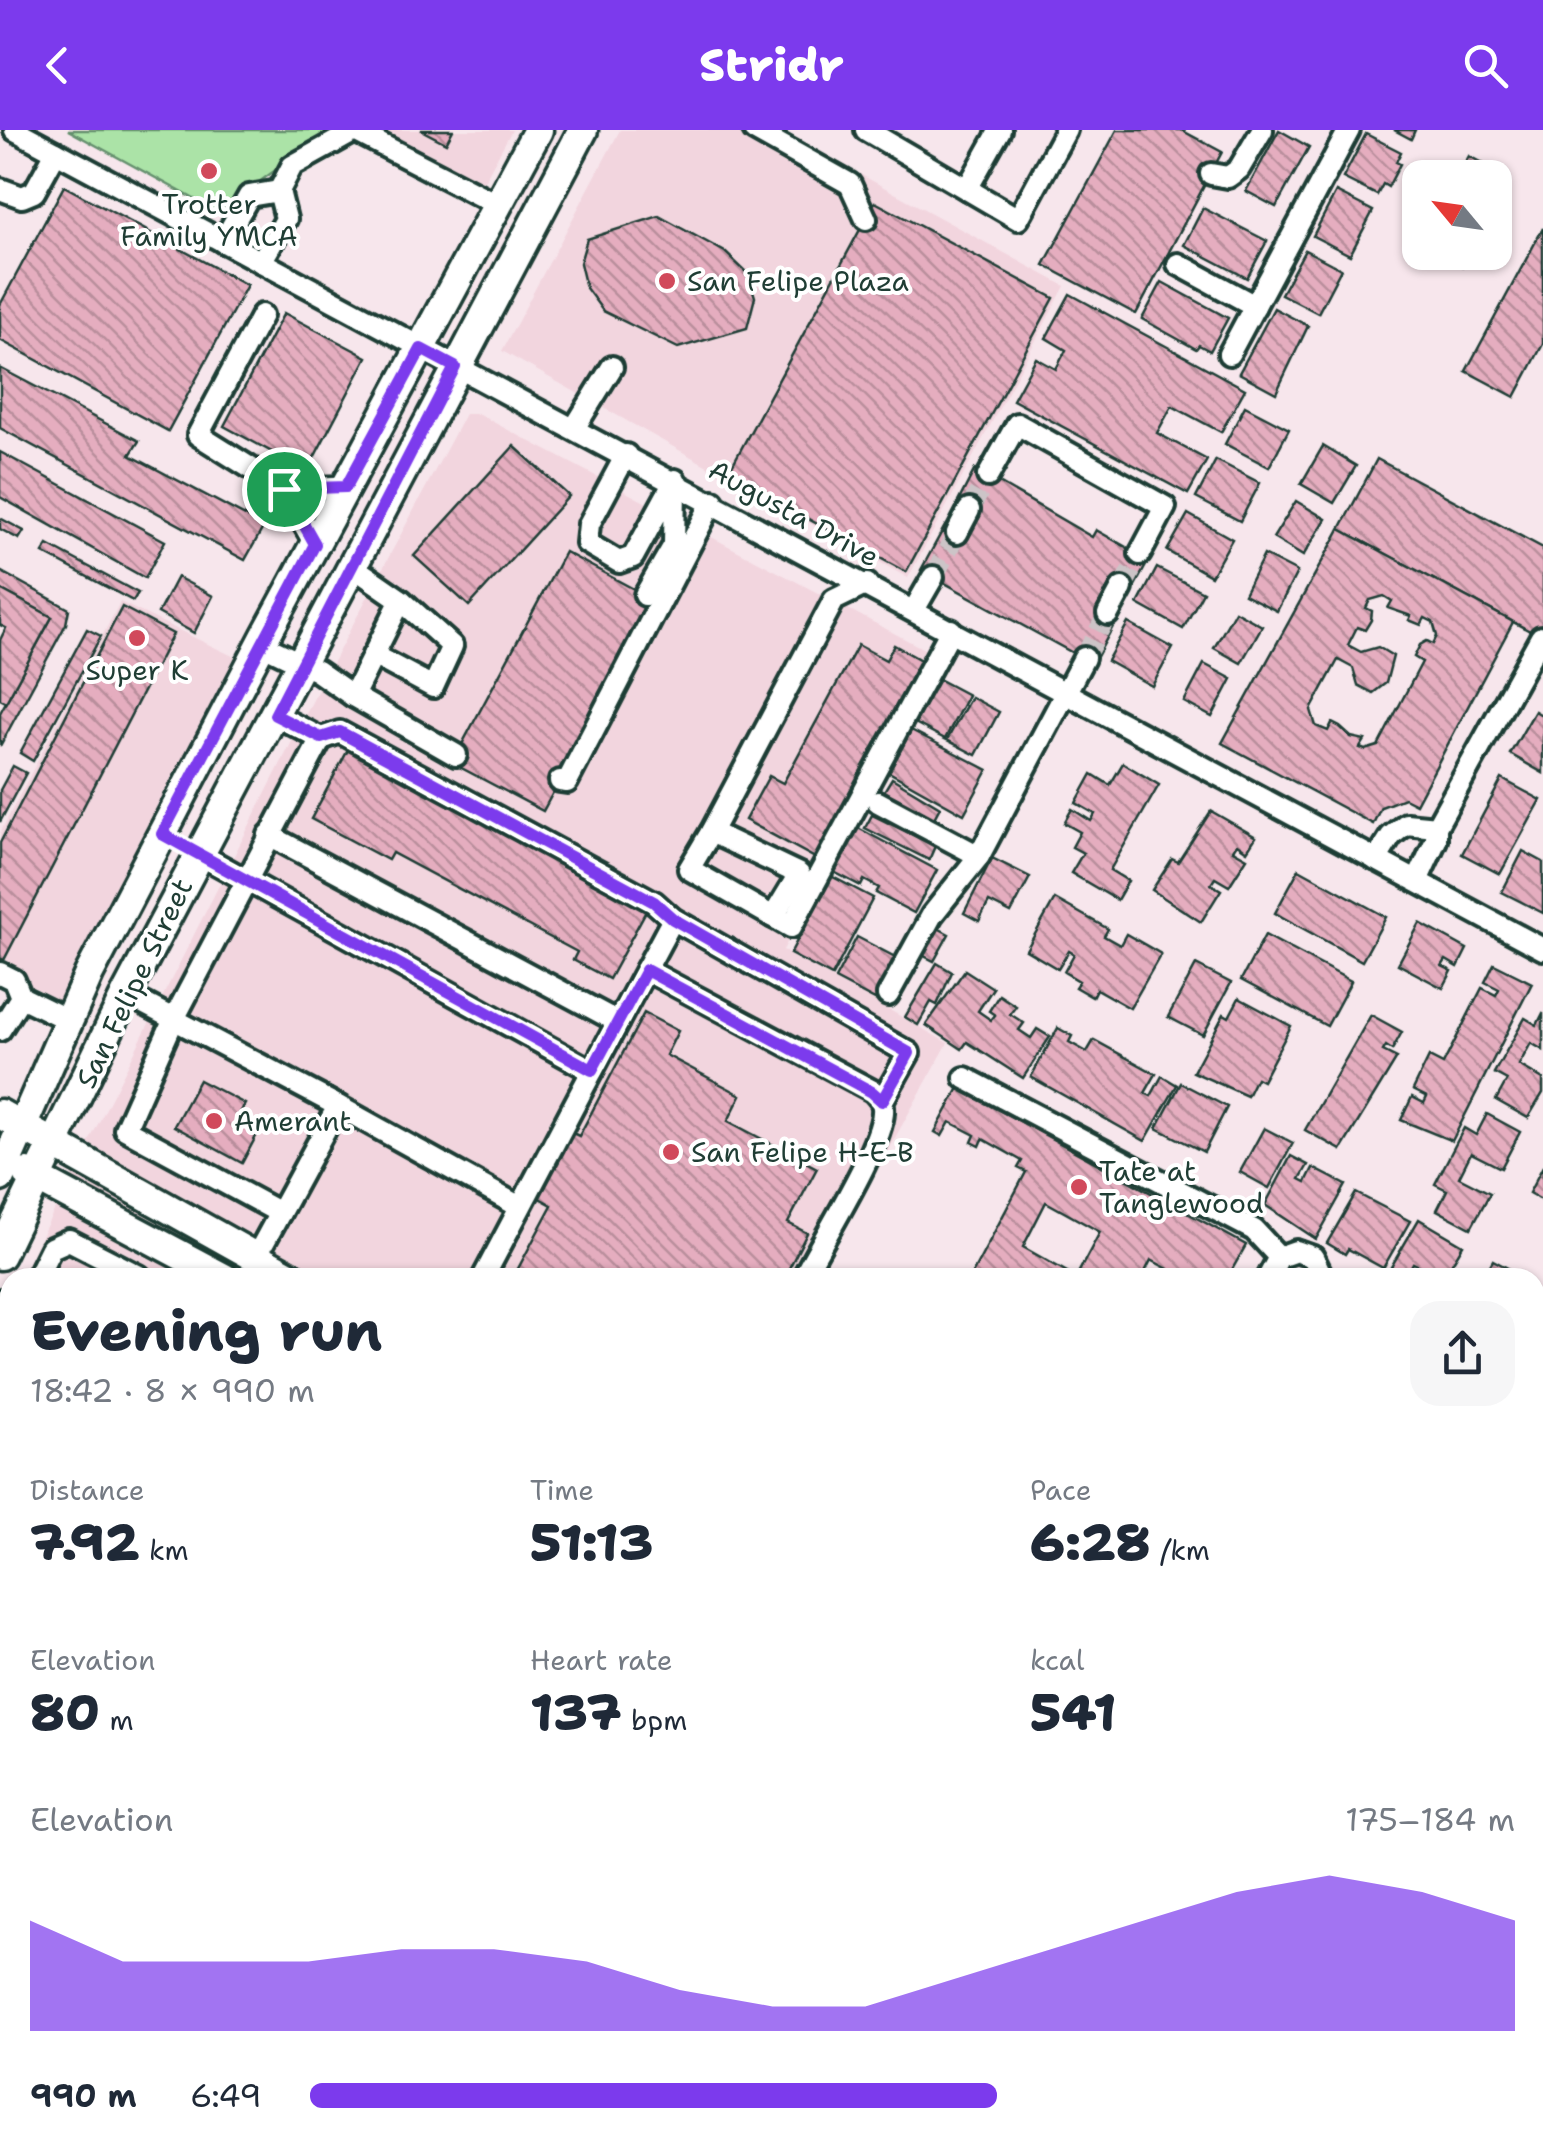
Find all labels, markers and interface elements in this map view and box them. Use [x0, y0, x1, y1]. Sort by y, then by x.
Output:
text: Stridr [699, 35, 844, 95]
icon: back [30, 38, 85, 93]
icon: search [1458, 38, 1513, 93]
marker: Trotter Family YMCA [198, 160, 220, 182]
north arrow [1402, 160, 1512, 270]
map controls [1402, 160, 1512, 270]
place label: Trotter Family YMCA [120, 185, 298, 255]
place label: San Felipe Plaza [687, 262, 909, 300]
marker: San Felipe Plaza [656, 270, 678, 292]
pin [242, 447, 327, 532]
street label: Augusta Drive [702, 450, 886, 576]
icon: arrive [257, 462, 312, 517]
marker: Super K [126, 627, 148, 649]
place label: Super K [86, 651, 188, 689]
street label: San Felipe Street [67, 872, 201, 1094]
place label: Amerant [234, 1102, 351, 1140]
marker: Amerant [203, 1110, 225, 1132]
place label: San Felipe H-E-B [691, 1133, 913, 1171]
marker: San Felipe H-E-B [660, 1141, 682, 1163]
place label: Tate at Tanglewood [1099, 1152, 1264, 1222]
marker: Tate at Tanglewood [1068, 1176, 1090, 1198]
text: Evening run [30, 1294, 382, 1368]
button: share [1410, 1301, 1515, 1406]
text: 18:42 · 8 × 990 m [30, 1369, 315, 1412]
text: Distance [30, 1471, 145, 1509]
text: Time [530, 1471, 594, 1509]
text: Pace [1030, 1471, 1092, 1509]
text: 7.92 [30, 1509, 139, 1576]
text: 51:13 [530, 1509, 653, 1576]
text: 6:28 [1030, 1509, 1150, 1576]
text: km [139, 1531, 189, 1569]
text: /km [1150, 1531, 1210, 1569]
text: Elevation [30, 1641, 155, 1679]
text: Heart rate [530, 1641, 673, 1679]
text: kcal [1030, 1641, 1084, 1679]
text: 80 [30, 1679, 100, 1746]
text: 137 [530, 1679, 621, 1746]
text: 541 [1030, 1679, 1116, 1746]
text: m [100, 1701, 134, 1739]
text: bpm [621, 1701, 687, 1739]
text: Elevation [30, 1798, 173, 1841]
text: 175–184 m [1345, 1798, 1515, 1841]
text: 990 m [30, 2074, 137, 2117]
text: 6:49 [190, 2074, 262, 2117]

